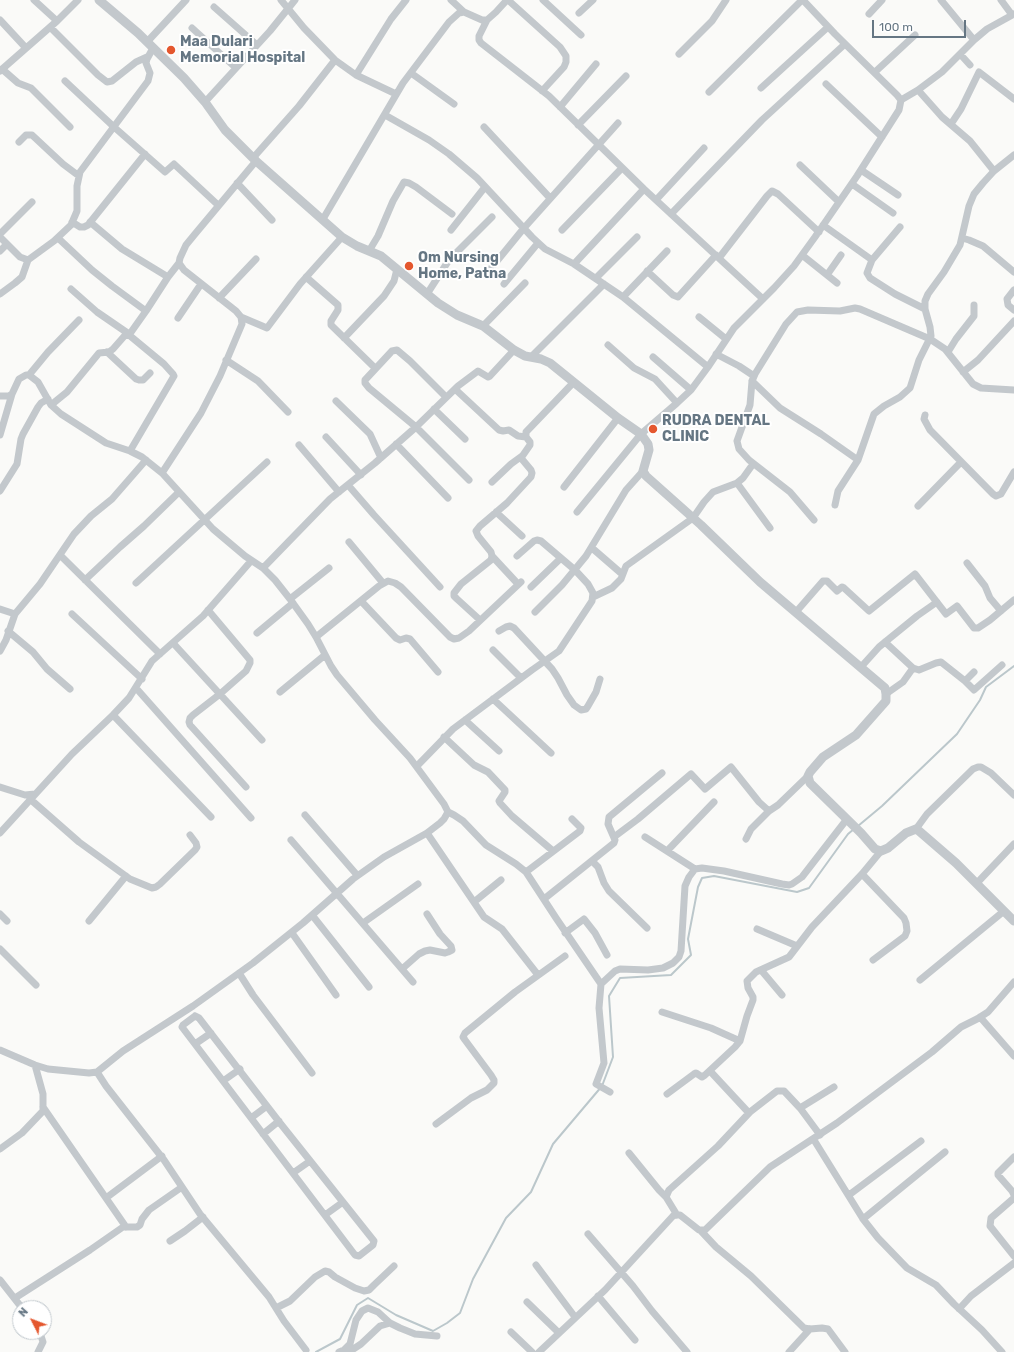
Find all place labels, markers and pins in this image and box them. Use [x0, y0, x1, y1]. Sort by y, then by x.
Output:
place label: Maa Dulari Memorial Hospital [180, 34, 305, 66]
marker: Maa Dulari Memorial Hospital [165, 44, 177, 56]
place label: Om Nursing Home, Patna [418, 250, 506, 282]
marker: Om Nursing Home, Patna [403, 260, 415, 272]
place label: RUDRA DENTAL CLINIC [662, 413, 770, 446]
marker: RUDRA DENTAL CLINIC [647, 423, 659, 435]

